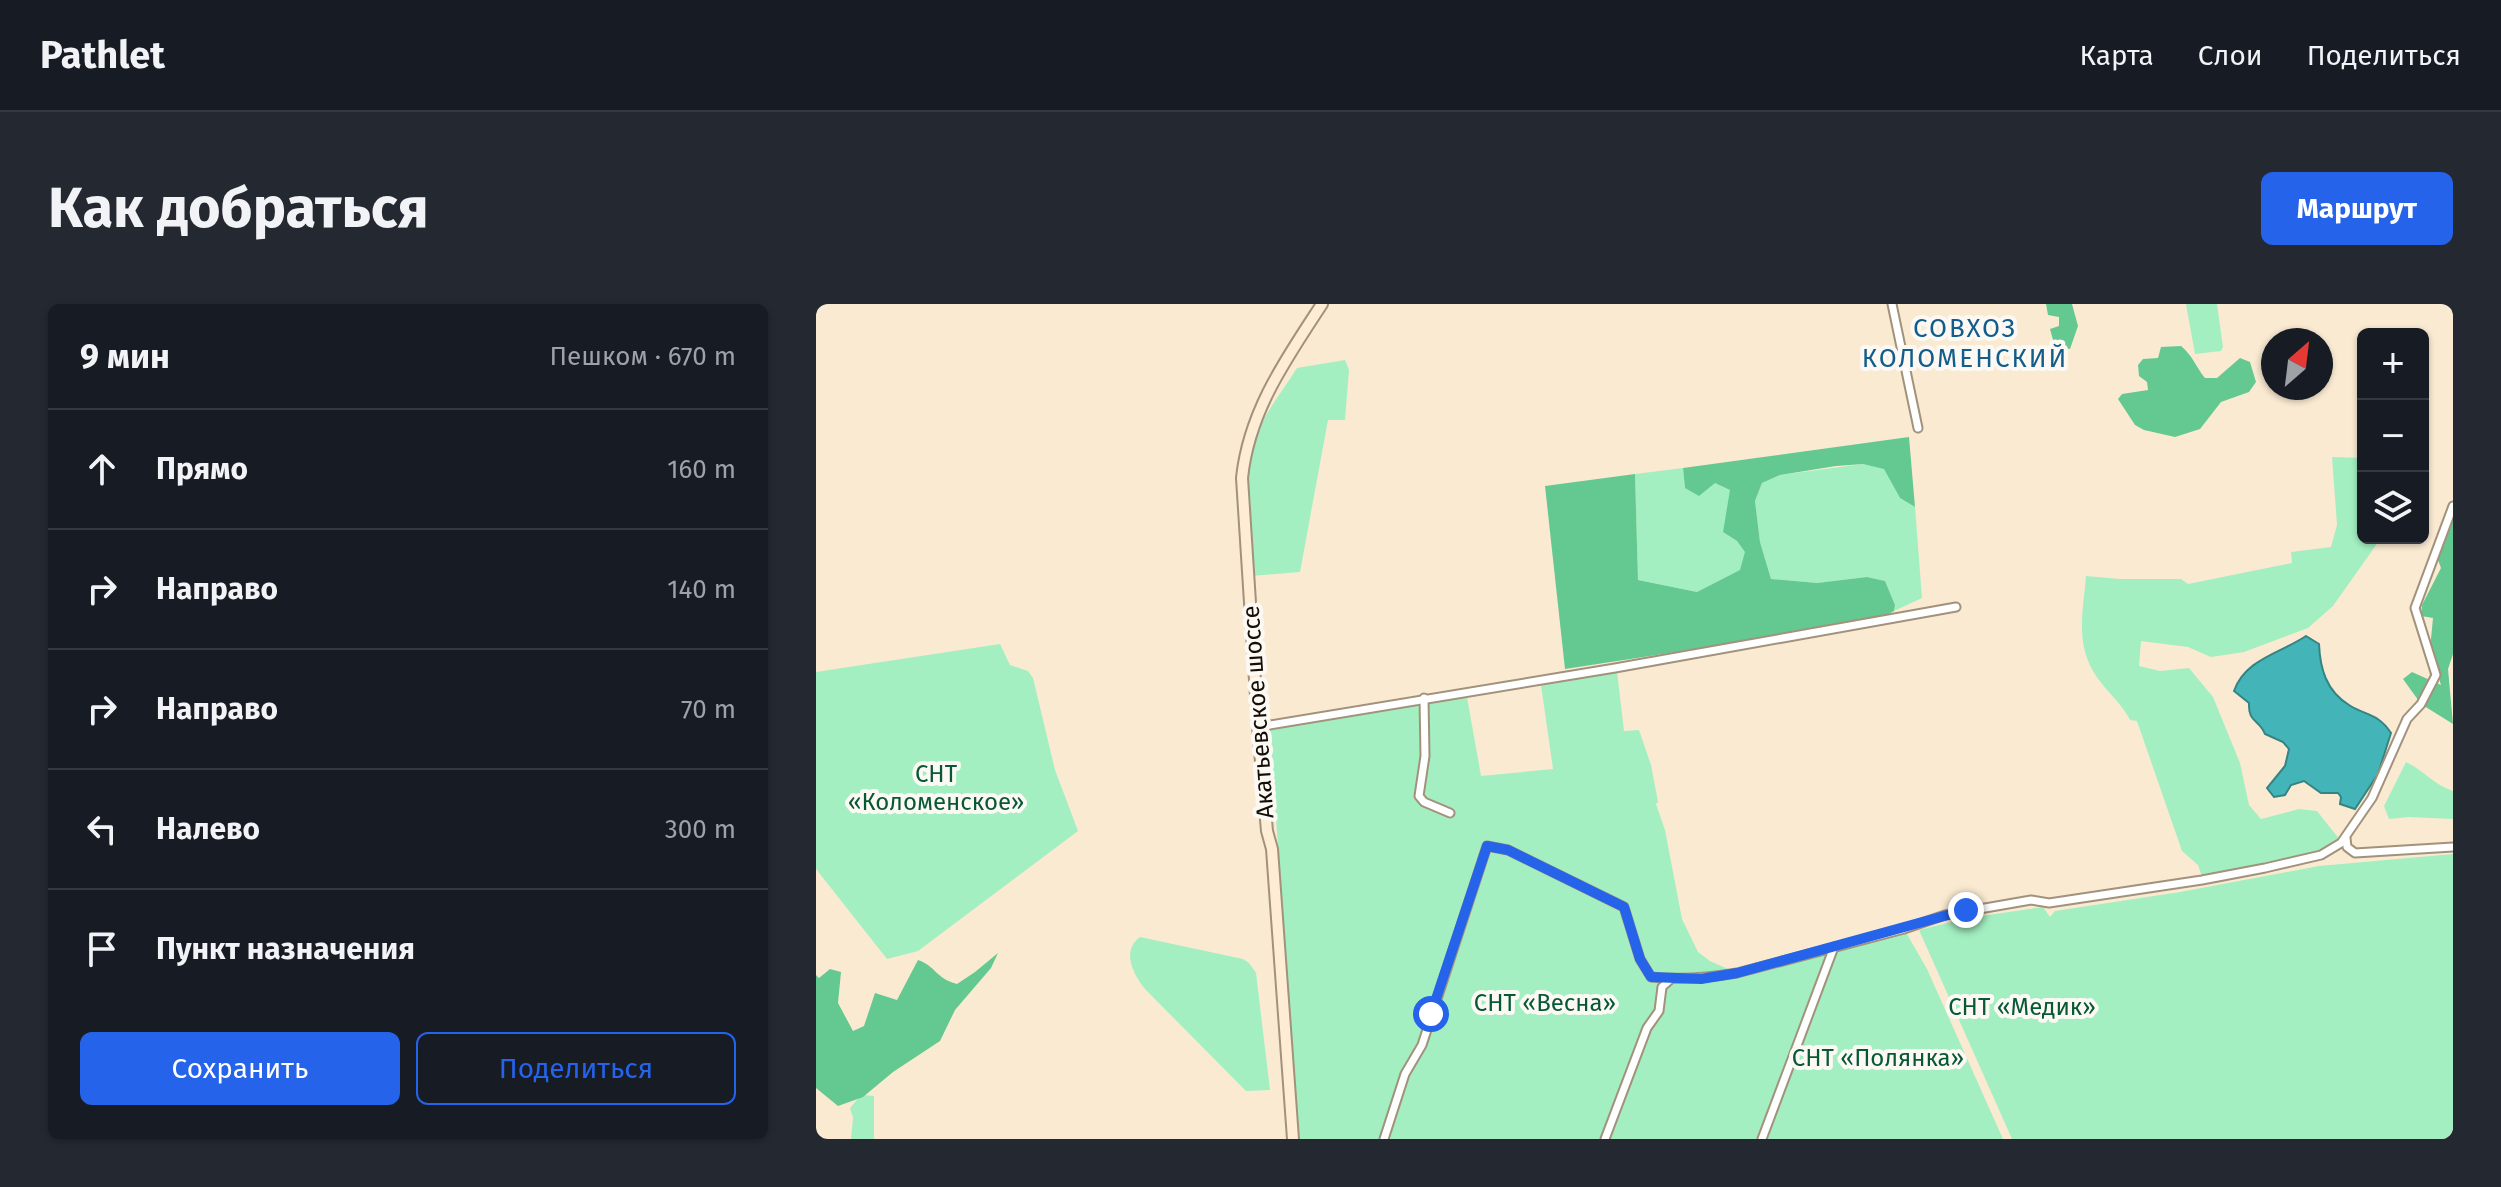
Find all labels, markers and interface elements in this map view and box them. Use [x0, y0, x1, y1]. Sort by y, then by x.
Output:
text: Pathlet [40, 32, 165, 78]
text: Карта [2079, 39, 2154, 72]
text: Слои [2198, 39, 2263, 72]
text: Поделиться [2307, 39, 2461, 72]
button: Маршрут [2261, 172, 2453, 245]
text: Как добраться [48, 175, 429, 242]
district label: СОВХОЗ КОЛОМЕНСКИЙ [1862, 313, 2068, 374]
north arrow [2261, 328, 2333, 400]
map controls [2357, 328, 2429, 544]
button: + [2357, 328, 2429, 400]
text: 9 мин [80, 336, 170, 377]
text: Пешком · 670 m [550, 341, 736, 372]
button: − [2357, 400, 2429, 472]
icon: ahead [80, 447, 124, 491]
text: Прямо [156, 451, 248, 487]
text: 160 m [667, 454, 736, 485]
button: layers [2357, 472, 2429, 544]
icon: right [80, 567, 124, 611]
text: Направо [156, 571, 278, 607]
text: 140 m [667, 574, 736, 605]
street label: Акатьевское шоссе [1237, 605, 1279, 819]
icon: right [80, 687, 124, 731]
text: Направо [156, 691, 278, 727]
text: 70 m [681, 694, 736, 725]
park label: СНТ «Коломенское» [848, 760, 1024, 816]
icon: left [80, 807, 124, 851]
text: Налево [156, 811, 260, 847]
text: 300 m [665, 814, 736, 845]
route end [1948, 892, 1984, 928]
icon: arrive [80, 927, 124, 971]
text: Пункт назначения [156, 931, 415, 967]
park label: СНТ «Весна» [1474, 989, 1616, 1017]
park label: СНТ «Медик» [1948, 993, 2096, 1021]
route start [1413, 996, 1449, 1032]
button: Сохранить [80, 1032, 400, 1105]
button: Поделиться [416, 1032, 736, 1105]
park label: СНТ «Полянка» [1792, 1044, 1964, 1072]

